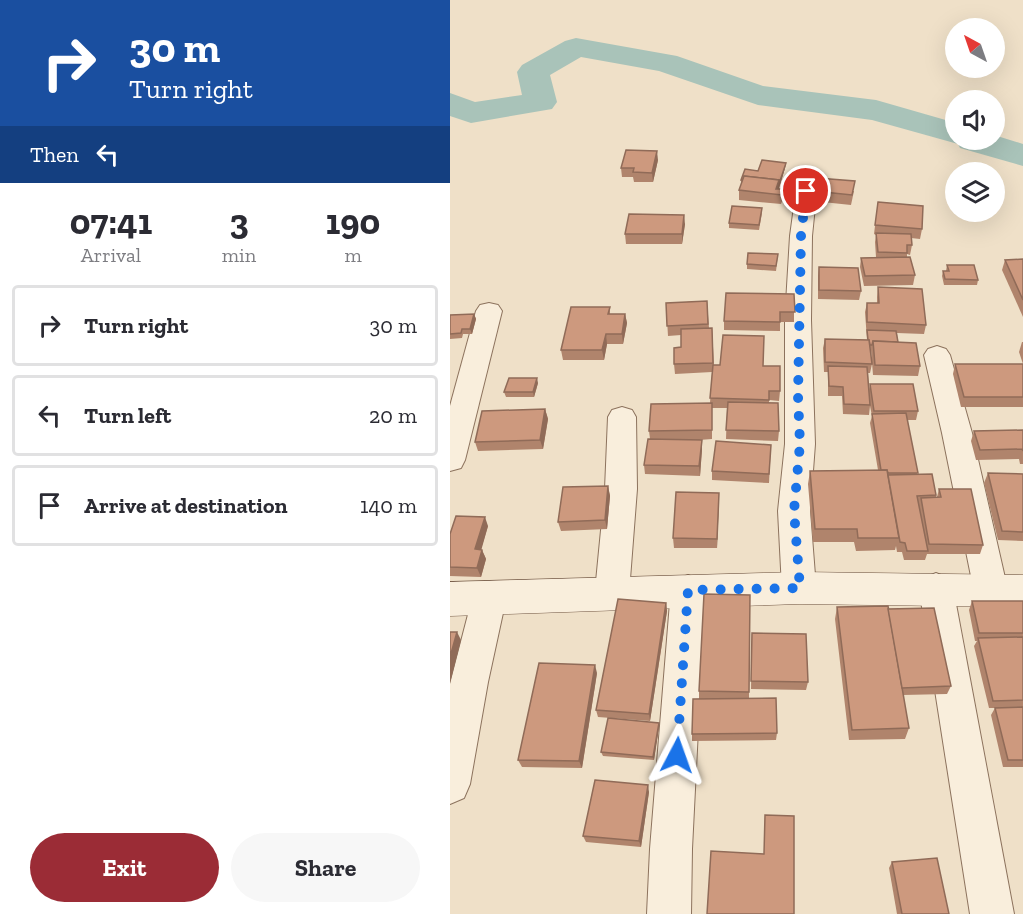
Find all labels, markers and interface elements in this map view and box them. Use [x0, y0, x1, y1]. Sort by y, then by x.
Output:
north arrow [945, 18, 1005, 78]
map controls [945, 18, 1005, 222]
text: 30 m [129, 22, 220, 73]
icon: right [30, 24, 108, 102]
text: Turn right [129, 73, 253, 105]
button: sound [945, 90, 1005, 150]
icon: left [91, 138, 124, 171]
text: Then [30, 141, 79, 168]
button: layers [945, 162, 1005, 222]
pin [780, 165, 831, 216]
icon: arrive [789, 174, 822, 207]
text: 07:41 [70, 200, 152, 243]
text: 3 [229, 200, 249, 243]
text: 190 [326, 200, 380, 243]
text: Arrival [81, 243, 141, 267]
text: min [222, 243, 256, 267]
text: m [344, 243, 362, 267]
icon: right [33, 309, 66, 342]
text: Turn right [84, 312, 188, 339]
text: 30 m [370, 312, 417, 339]
icon: left [33, 399, 66, 432]
text: Turn left [84, 402, 171, 429]
text: 20 m [369, 402, 417, 429]
icon: arrive [33, 489, 66, 522]
text: Arrive at destination [84, 492, 287, 519]
text: 140 m [360, 492, 417, 519]
position arrow [645, 723, 709, 787]
button: Exit [30, 833, 219, 902]
button: Share [231, 833, 420, 902]

